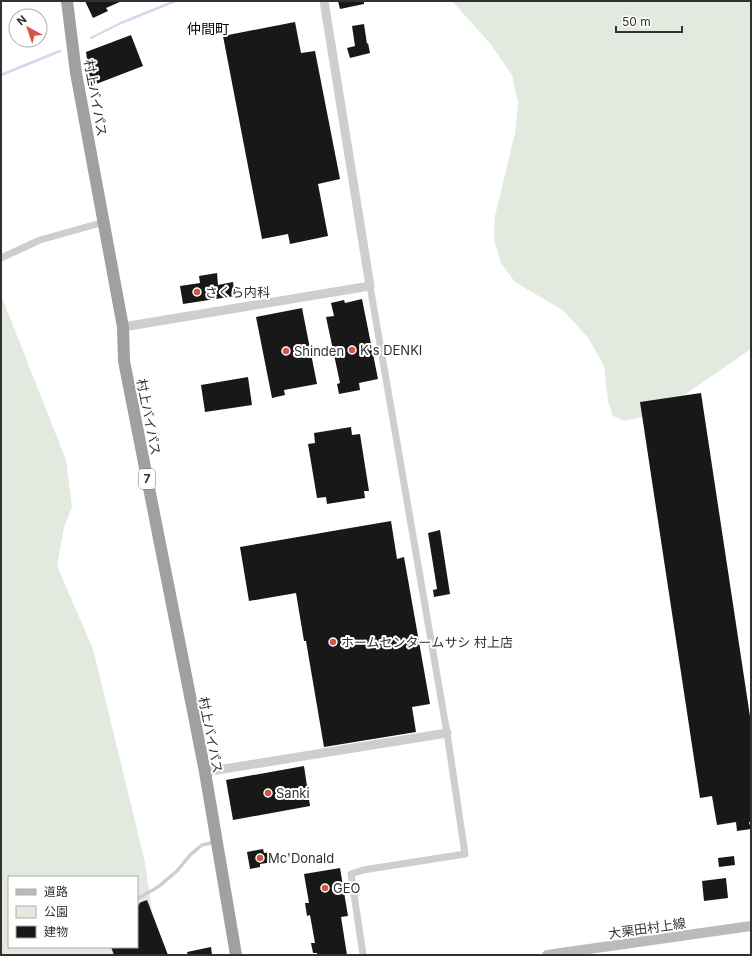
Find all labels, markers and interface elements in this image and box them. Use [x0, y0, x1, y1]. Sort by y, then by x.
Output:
north arrow [8, 8, 48, 48]
scale bar [616, 8, 682, 34]
text: N [14, 12, 29, 28]
text: 50 m [622, 14, 651, 29]
district label: 仲間町 [187, 20, 229, 37]
street label: 村上バイパス [81, 58, 111, 138]
place label: さくら内科 [205, 284, 270, 300]
marker: さくら内科 [192, 287, 202, 297]
place label: K's DENKI [360, 342, 422, 358]
place label: Shinden [294, 343, 344, 359]
marker: K's DENKI [347, 345, 357, 355]
marker: Shinden [281, 346, 291, 356]
street label: 村上バイパス [134, 377, 164, 457]
road number: 7 [139, 469, 155, 489]
place label: ホームセンタームサシ 村上店 [341, 634, 513, 650]
marker: ホームセンタームサシ 村上店 [328, 637, 338, 647]
street label: 村上バイパス [196, 695, 226, 775]
place label: Sanki [276, 785, 310, 801]
marker: Sanki [263, 788, 273, 798]
place label: Mc'Donald [268, 850, 334, 866]
marker: Mc'Donald [255, 853, 265, 863]
legend [8, 876, 138, 948]
place label: GEO [333, 880, 361, 896]
marker: GEO [320, 883, 330, 893]
text: 道路 [44, 884, 68, 899]
text: 公園 [44, 904, 68, 919]
street label: 大栗田村上線 [607, 915, 687, 941]
text: 建物 [44, 924, 68, 939]

